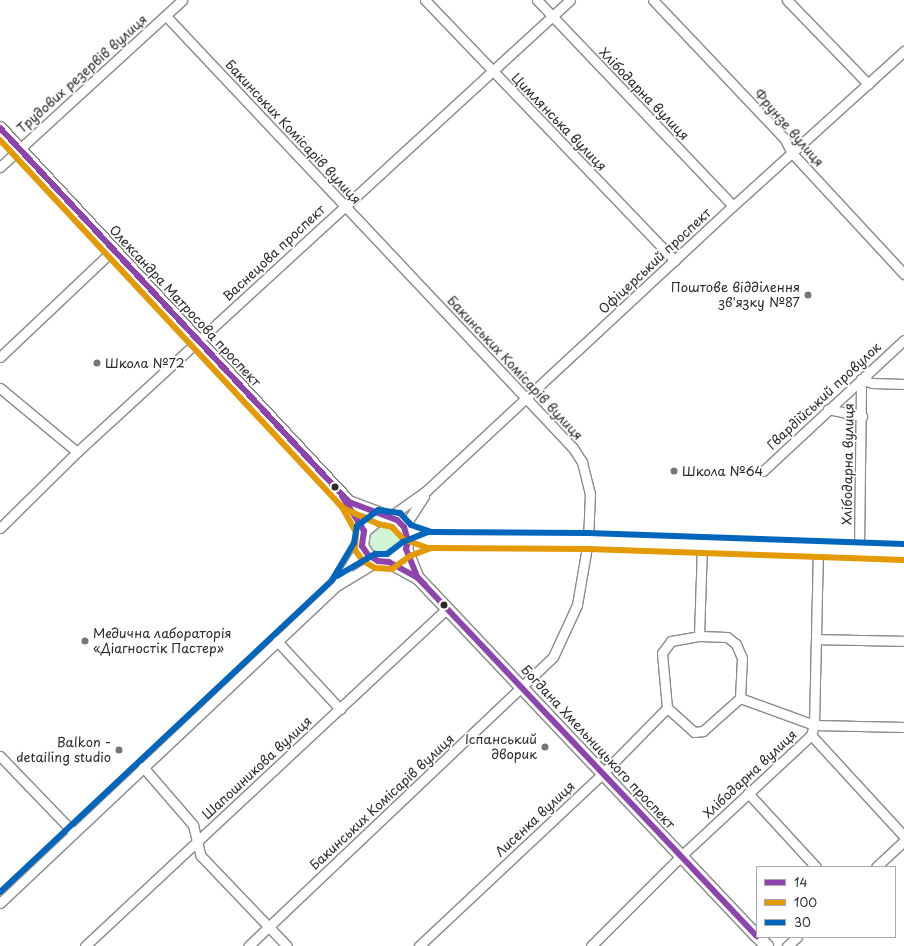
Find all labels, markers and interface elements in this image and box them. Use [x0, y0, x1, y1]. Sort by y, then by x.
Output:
street label: Трудових резервів вулиця [14, 11, 150, 137]
street label: Хлібодарна вулиця [596, 45, 692, 143]
street label: Бакинських Комісарів вулиця [222, 56, 364, 208]
street label: Цимлянська вулиця [508, 70, 610, 174]
street label: Фрунзе вулиця [751, 86, 827, 170]
street label: Васнецова проспект [220, 202, 328, 304]
street label: Офіцерський проспект [596, 205, 714, 317]
street label: Олександра Матросова проспект [106, 222, 264, 390]
place label: Поштове відділення зв'язку №87 [671, 280, 800, 311]
marker: Поштове відділення зв'язку №87 [803, 290, 813, 300]
street label: Бакинських Комісарів вулиця [444, 292, 586, 444]
street label: Гвардійський провулок [764, 339, 884, 453]
place label: Школа №72 [105, 355, 185, 371]
marker: Школа №72 [92, 358, 102, 368]
street label: Хлібодарна вулиця [839, 403, 857, 525]
place label: Школа №64 [682, 463, 764, 479]
marker: Школа №64 [669, 466, 679, 476]
unlabelled marker [330, 482, 340, 492]
unlabelled marker [439, 600, 449, 610]
place label: Медична лабораторія «Діагностік Пастер» [93, 626, 232, 657]
marker: Медична лабораторія «Діагностік Пастер» [80, 636, 90, 646]
street label: Богдана Хмельницького проспект [518, 662, 678, 832]
street label: Шапошникова вулиця [199, 713, 315, 823]
street label: Хлібодарна вулиця [700, 727, 800, 821]
street label: Бакинських Комісарів вулиця [306, 731, 458, 873]
place label: Іспанський дворик [465, 732, 537, 763]
place label: Balkon - detailing studio [16, 735, 111, 766]
marker: Іспанський дворик [540, 742, 550, 752]
marker: Balkon - detailing studio [114, 745, 124, 755]
street label: Лисенка вулиця [492, 778, 578, 860]
legend [756, 866, 896, 938]
text: 14 [794, 873, 807, 891]
text: 100 [794, 893, 817, 911]
text: 30 [794, 913, 811, 931]

